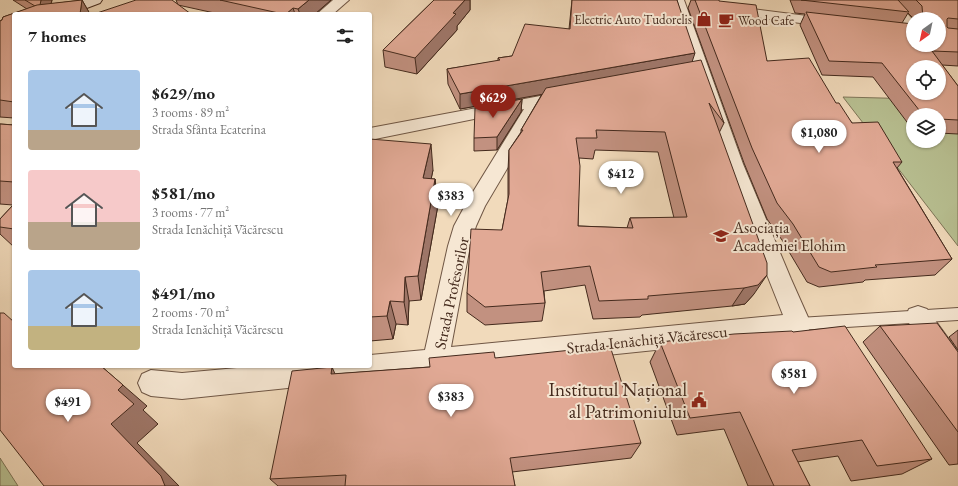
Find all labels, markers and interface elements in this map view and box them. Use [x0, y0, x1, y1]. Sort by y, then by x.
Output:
shop icon: Electric Auto Tudorelis [695, 10, 713, 28]
place label: Electric Auto Tudorelis [574, 11, 692, 28]
cafe icon: Wood Cafe [717, 11, 735, 29]
place label: Wood Cafe [738, 12, 794, 29]
north arrow [906, 12, 946, 52]
map controls [906, 12, 946, 148]
text: 7 homes [28, 25, 86, 47]
icon: filters [334, 25, 356, 47]
button: locate [906, 60, 946, 100]
text: $629/mo [152, 82, 215, 104]
pin: $629 [469, 85, 517, 119]
icon: home [60, 86, 108, 134]
text: $629 [480, 89, 506, 106]
text: 3 rooms · 89 m² [152, 104, 229, 121]
button: layers [906, 108, 946, 148]
pin: $1,080 [786, 120, 852, 154]
text: Strada Sfânta Ecaterina [152, 121, 266, 138]
text: $1,080 [801, 124, 837, 141]
pin: $412 [597, 161, 645, 195]
text: $412 [608, 165, 634, 182]
text: $581/mo [152, 182, 215, 204]
pin: $383 [427, 183, 475, 217]
icon: home [60, 186, 108, 234]
text: $383 [438, 187, 464, 204]
text: 3 rooms · 77 m² [152, 204, 229, 221]
place label: Asociația Academiei Elohim [732, 217, 846, 256]
text: Strada Ienăchiță Văcărescu [152, 221, 283, 238]
school or university icon: Asociația Academiei Elohim [712, 227, 730, 245]
street label: Strada Profesorilor [429, 234, 474, 351]
text: $491/mo [152, 282, 215, 304]
icon: home [60, 286, 108, 334]
text: 2 rooms · 70 m² [152, 304, 229, 321]
text: Strada Ienăchiță Văcărescu [152, 321, 283, 338]
street label: Strada Ienăchiță Văcărescu [566, 321, 729, 358]
pin: $581 [770, 361, 818, 395]
text: $581 [781, 365, 807, 382]
place label: Institutul Național al Patrimoniului [549, 377, 687, 424]
pin: $383 [427, 384, 475, 418]
text: $383 [438, 388, 464, 405]
pin: $491 [44, 389, 92, 423]
public building icon: Institutul Național al Patrimoniului [690, 391, 708, 409]
text: $491 [55, 393, 81, 410]

